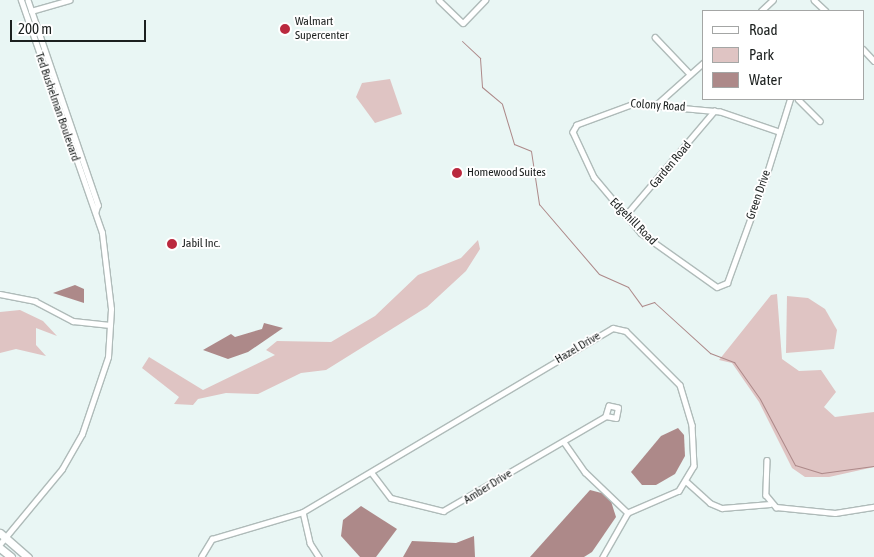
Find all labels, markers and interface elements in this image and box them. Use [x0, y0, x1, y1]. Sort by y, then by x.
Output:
scale bar [12, 10, 149, 42]
legend [702, 10, 864, 100]
place label: Walmart Supercenter [295, 15, 349, 43]
text: 200 m [18, 20, 52, 37]
text: Road [749, 21, 778, 38]
marker: Walmart Supercenter [279, 23, 291, 35]
text: Park [749, 46, 774, 63]
street label: Ted Bushelman Boulevard [32, 51, 82, 163]
text: Water [749, 71, 782, 88]
street label: Colony Road [630, 97, 686, 115]
street label: Garden Road [647, 139, 695, 191]
place label: Homewood Suites [467, 166, 546, 180]
marker: Homewood Suites [451, 167, 463, 179]
street label: Green Drive [744, 168, 774, 222]
street label: Edgehill Road [606, 195, 660, 249]
place label: Jabil Inc. [182, 237, 220, 251]
marker: Jabil Inc. [166, 238, 178, 250]
street label: Hazel Drive [553, 329, 603, 367]
street label: Amber Drive [461, 467, 515, 507]

